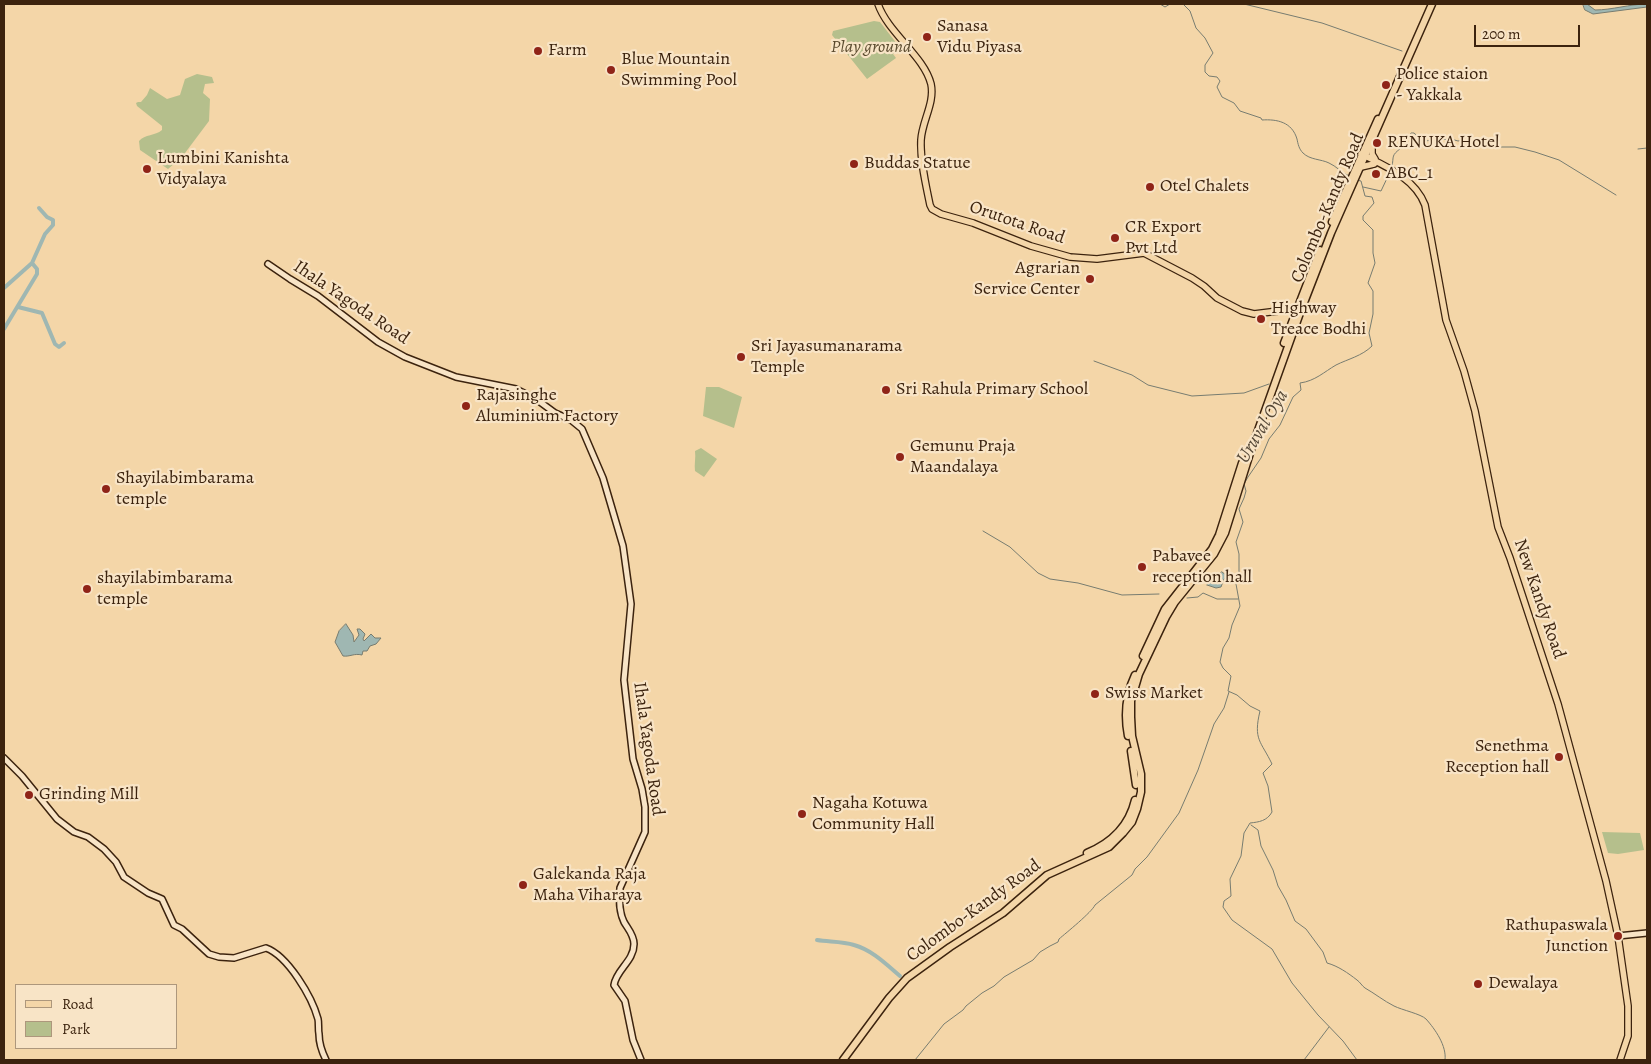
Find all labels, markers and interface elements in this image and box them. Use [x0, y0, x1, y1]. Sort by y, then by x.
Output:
scale bar [1476, 15, 1582, 47]
place label: Sanasa Vidu Piyasa [937, 16, 1022, 58]
text: 200 m [1482, 24, 1521, 44]
marker: Sanasa Vidu Piyasa [921, 31, 933, 43]
park label: Play ground [831, 37, 911, 59]
place label: Farm [548, 40, 587, 62]
marker: Farm [532, 45, 544, 57]
place label: Blue Mountain Swimming Pool [621, 49, 737, 92]
marker: Blue Mountain Swimming Pool [605, 64, 617, 76]
place label: Police staion - Yakkala [1396, 64, 1488, 106]
marker: Police staion - Yakkala [1380, 79, 1392, 91]
street label: Colombo-Kandy Road [1287, 130, 1369, 286]
place label: RENUKA Hotel [1387, 132, 1499, 154]
marker: RENUKA Hotel [1371, 137, 1383, 149]
place label: Lumbini Kanishta Vidyalaya [157, 148, 289, 190]
place label: Buddas Statue [864, 153, 971, 175]
marker: Buddas Statue [848, 158, 860, 170]
marker: Lumbini Kanishta Vidyalaya [141, 163, 153, 175]
place label: ABC_1 [1386, 163, 1433, 185]
marker: ABC_1 [1370, 168, 1382, 180]
place label: Otel Chalets [1160, 176, 1249, 198]
marker: Otel Chalets [1144, 181, 1156, 193]
street label: Orutota Road [967, 197, 1067, 249]
place label: CR Export Pvt Ltd [1125, 217, 1201, 260]
marker: CR Export Pvt Ltd [1109, 232, 1121, 244]
street label: Ihala Yagoda Road [289, 256, 413, 350]
place label: Agrarian Service Center [974, 258, 1080, 300]
marker: Agrarian Service Center [1084, 273, 1096, 285]
place label: Highway Treace Bodhi [1271, 298, 1366, 340]
marker: Highway Treace Bodhi [1255, 313, 1267, 325]
place label: Sri Jayasumanarama Temple [751, 336, 902, 378]
marker: Sri Jayasumanarama Temple [735, 351, 747, 363]
place label: Sri Rahula Primary School [896, 379, 1088, 401]
marker: Sri Rahula Primary School [880, 384, 892, 396]
place label: Rajasinghe Aluminium Factory [476, 385, 618, 428]
water label: Uruval Oya [1232, 386, 1294, 468]
marker: Rajasinghe Aluminium Factory [460, 400, 472, 412]
place label: Gemunu Praja Maandalaya [910, 436, 1015, 478]
marker: Gemunu Praja Maandalaya [894, 451, 906, 463]
place label: Shayilabimbarama temple [116, 468, 254, 510]
marker: Shayilabimbarama temple [100, 483, 112, 495]
street label: New Kandy Road [1508, 536, 1570, 662]
place label: Pabavee reception hall [1152, 546, 1252, 588]
marker: Pabavee reception hall [1136, 561, 1148, 573]
place label: shayilabimbarama temple [97, 568, 233, 610]
marker: shayilabimbarama temple [81, 583, 93, 595]
street label: Ihala Yagoda Road [628, 681, 668, 817]
place label: Swiss Market [1105, 683, 1203, 705]
marker: Swiss Market [1089, 688, 1101, 700]
place label: Senethma Reception hall [1445, 736, 1549, 779]
marker: Senethma Reception hall [1553, 751, 1565, 763]
place label: Grinding Mill [39, 784, 139, 806]
marker: Grinding Mill [23, 789, 35, 801]
place label: Nagaha Kotuwa Community Hall [812, 793, 934, 836]
marker: Nagaha Kotuwa Community Hall [796, 808, 808, 820]
street label: Colombo-Kandy Road [903, 855, 1045, 967]
place label: Galekanda Raja Maha Viharaya [533, 864, 646, 906]
marker: Galekanda Raja Maha Viharaya [517, 879, 529, 891]
place label: Rathupaswala Junction [1505, 915, 1608, 958]
marker: Rathupaswala Junction [1612, 930, 1624, 942]
place label: Dewalaya [1488, 973, 1558, 995]
marker: Dewalaya [1472, 978, 1484, 990]
legend [15, 984, 178, 1049]
text: Road [62, 994, 93, 1014]
text: Park [62, 1019, 90, 1039]

